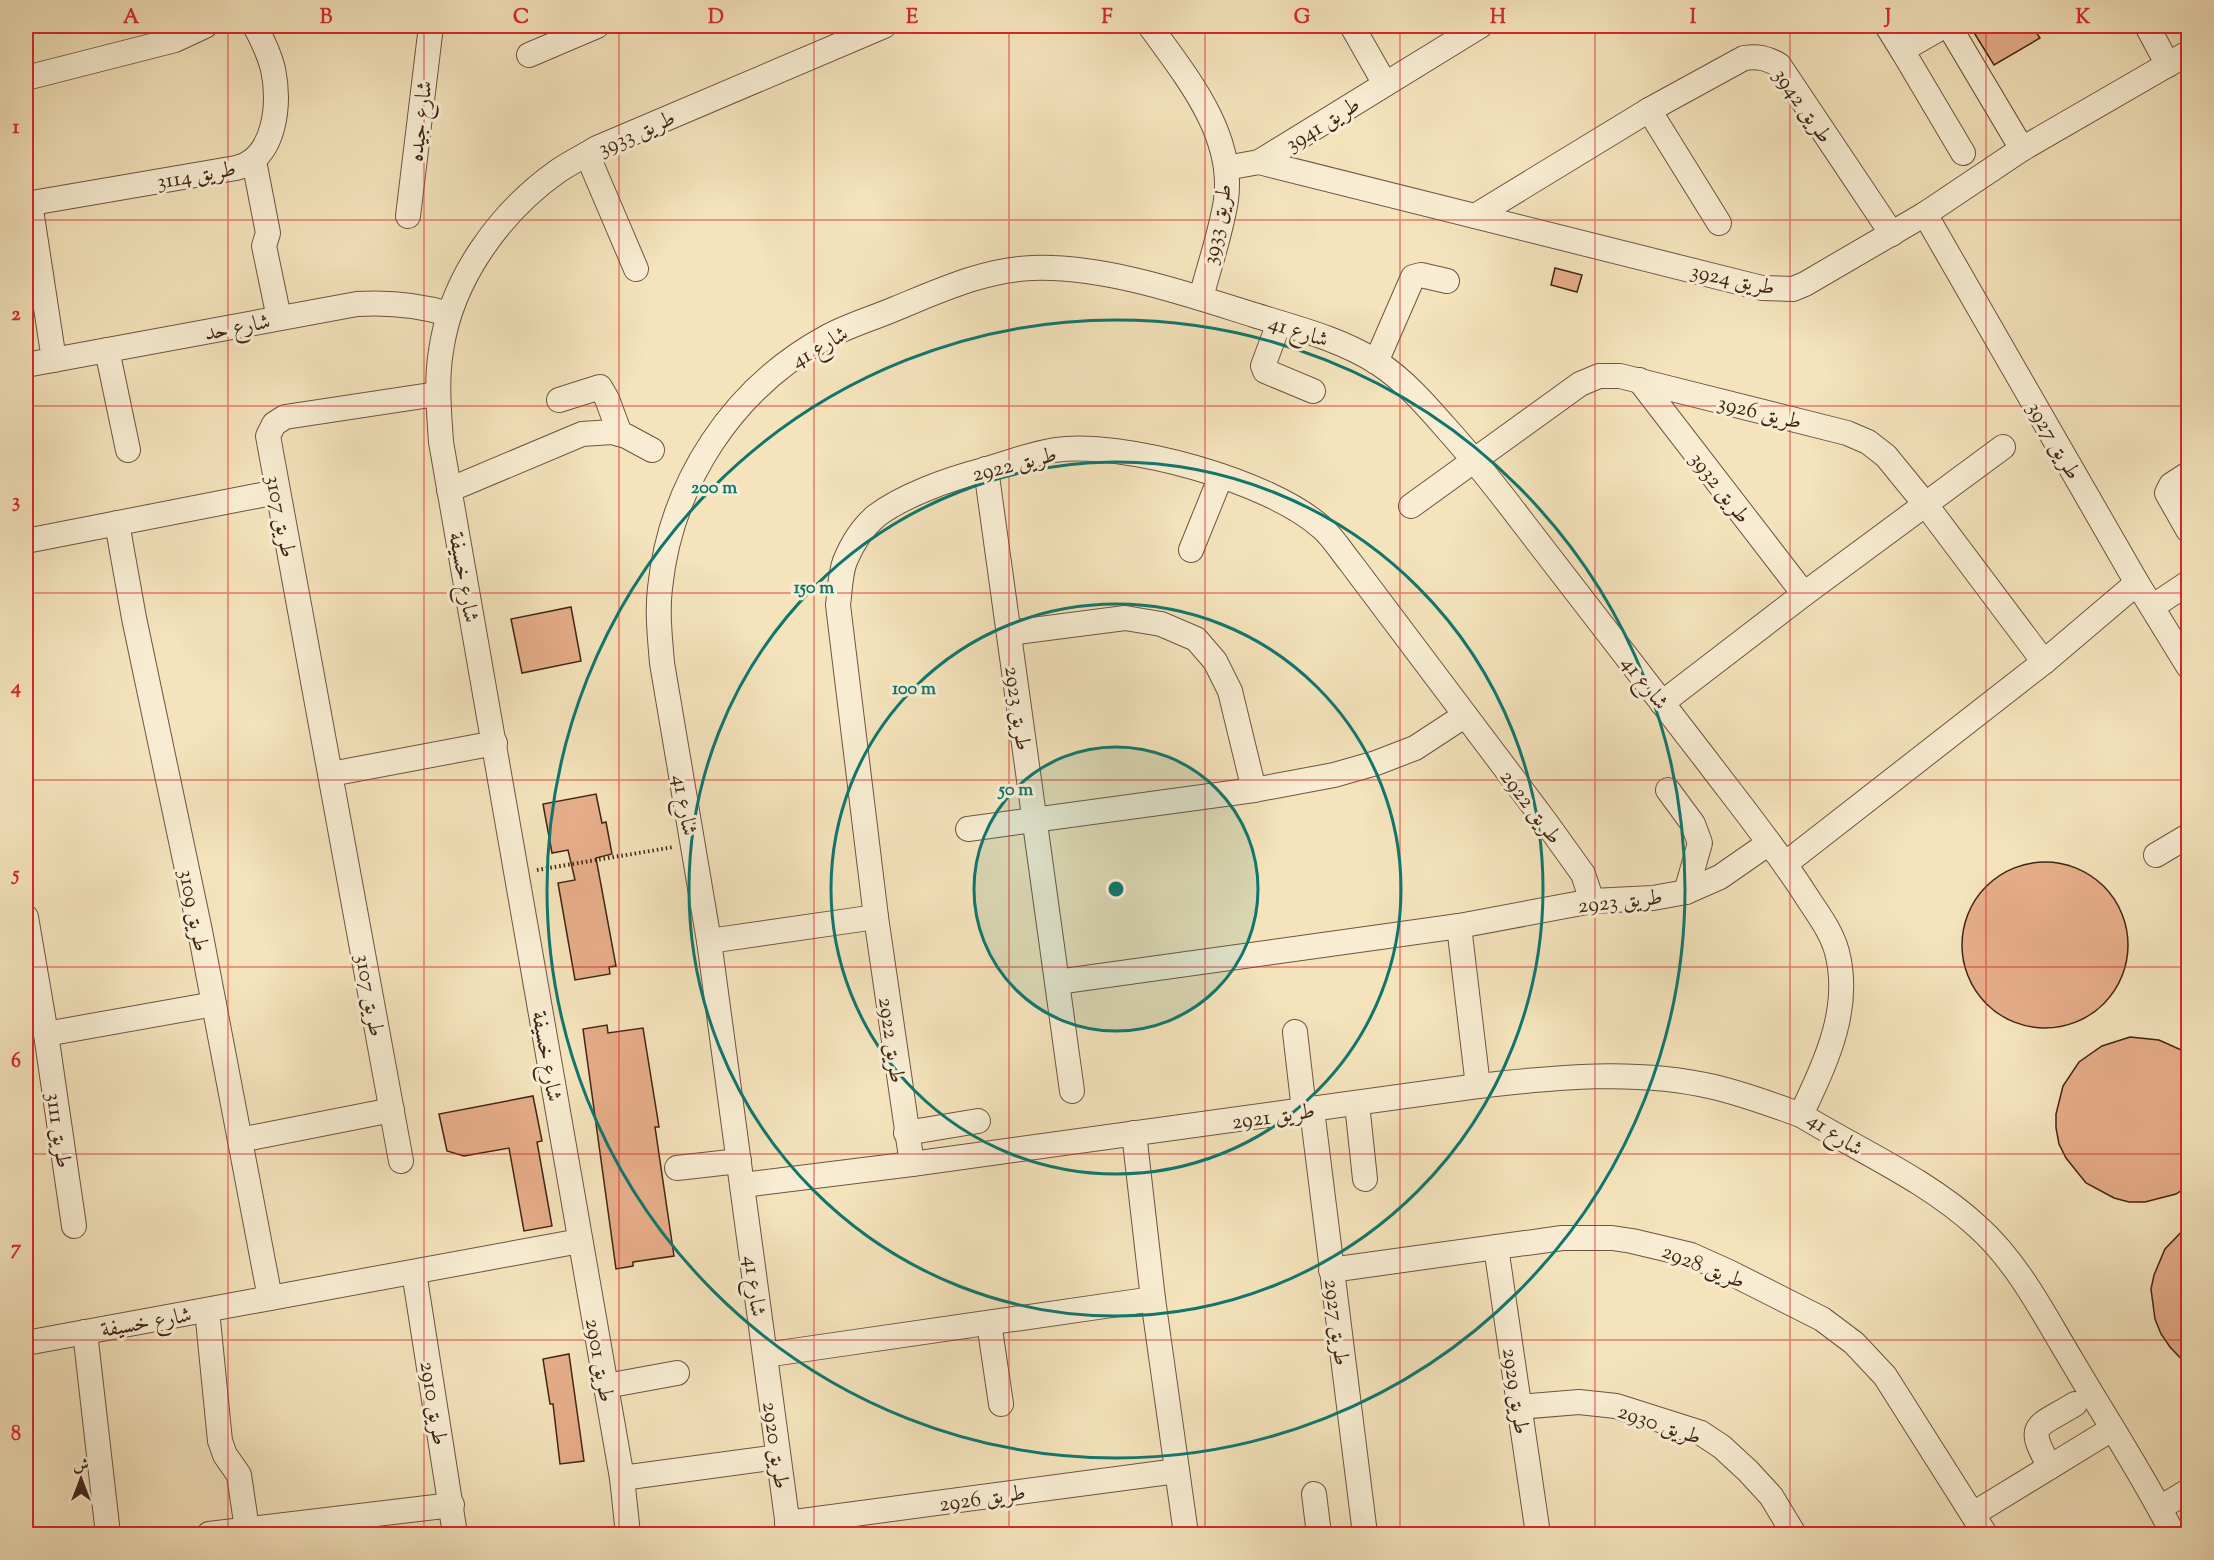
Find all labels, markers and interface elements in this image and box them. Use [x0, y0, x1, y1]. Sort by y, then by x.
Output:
text: A [123, 4, 140, 33]
text: B [320, 4, 333, 33]
text: C [513, 4, 529, 33]
text: D [708, 4, 724, 33]
text: E [906, 4, 919, 33]
text: F [1101, 4, 1113, 33]
text: G [1294, 4, 1311, 33]
text: H [1490, 4, 1506, 33]
text: I [1690, 4, 1697, 33]
text: J [1883, 4, 1891, 33]
text: K [2076, 4, 2091, 33]
street label: طريق 3942 [1764, 62, 1839, 151]
street label: شارع جيده [401, 79, 443, 164]
street label: طريق 3941 [1280, 90, 1367, 161]
street label: طريق 3933 [593, 103, 681, 166]
text: 1 [13, 114, 20, 143]
street label: طريق 3114 [154, 154, 239, 200]
street label: طريق 3933 [1195, 181, 1242, 268]
street label: طريق 3924 [1687, 256, 1778, 305]
text: 2 [11, 301, 21, 330]
street label: شارع حد [202, 307, 273, 351]
street label: شارع 41 [1264, 308, 1332, 358]
street label: شارع 41 [786, 319, 855, 378]
street label: طريق 3926 [1714, 388, 1805, 440]
street label: طريق 3927 [2017, 396, 2088, 487]
street label: طريق 2922 [969, 440, 1061, 492]
street label: طريق 3932 [1680, 446, 1757, 532]
street label: طريق 3107 [255, 472, 303, 561]
text: 200 m [691, 476, 737, 502]
text: 3 [12, 488, 20, 517]
street label: شارع خسيفة [438, 530, 486, 626]
text: 150 m [794, 576, 834, 602]
street label: شارع 41 [1612, 650, 1675, 718]
street label: طريق 2923 [994, 664, 1038, 753]
text: 4 [10, 674, 21, 703]
text: 100 m [892, 677, 936, 703]
street label: طريق 2922 [1491, 764, 1568, 852]
street label: شارع 41 [662, 772, 704, 839]
text: 50 m [997, 778, 1033, 804]
text: 5 [11, 861, 20, 890]
street label: طريق 3109 [168, 867, 216, 955]
centre of rings [1106, 879, 1126, 899]
street label: طريق 2923 [1576, 883, 1664, 923]
street label: طريق 3107 [345, 952, 391, 1040]
street label: طريق 2922 [868, 995, 912, 1085]
street label: شارع خسيفة [521, 1009, 569, 1105]
text: 6 [11, 1048, 21, 1077]
street label: طريق 3111 [36, 1090, 78, 1170]
street label: طريق 2921 [1230, 1096, 1317, 1140]
street label: شارع 41 [1800, 1105, 1869, 1166]
text: 7 [11, 1235, 22, 1264]
street label: طريق 2928 [1656, 1237, 1749, 1299]
street label: شارع 41 [733, 1254, 773, 1319]
street label: طريق 2927 [1314, 1277, 1356, 1368]
street label: شارع خسيفة [99, 1300, 195, 1348]
street label: طريق 2901 [575, 1316, 621, 1405]
street label: طريق 2929 [1492, 1346, 1536, 1437]
street label: طريق 2910 [410, 1359, 454, 1448]
street label: طريق 2930 [1613, 1397, 1705, 1455]
street label: طريق 2920 [752, 1400, 796, 1491]
text: 8 [11, 1421, 21, 1450]
north arrow [51, 1449, 111, 1509]
text: ش [73, 1455, 89, 1478]
street label: طريق 2926 [937, 1478, 1028, 1522]

